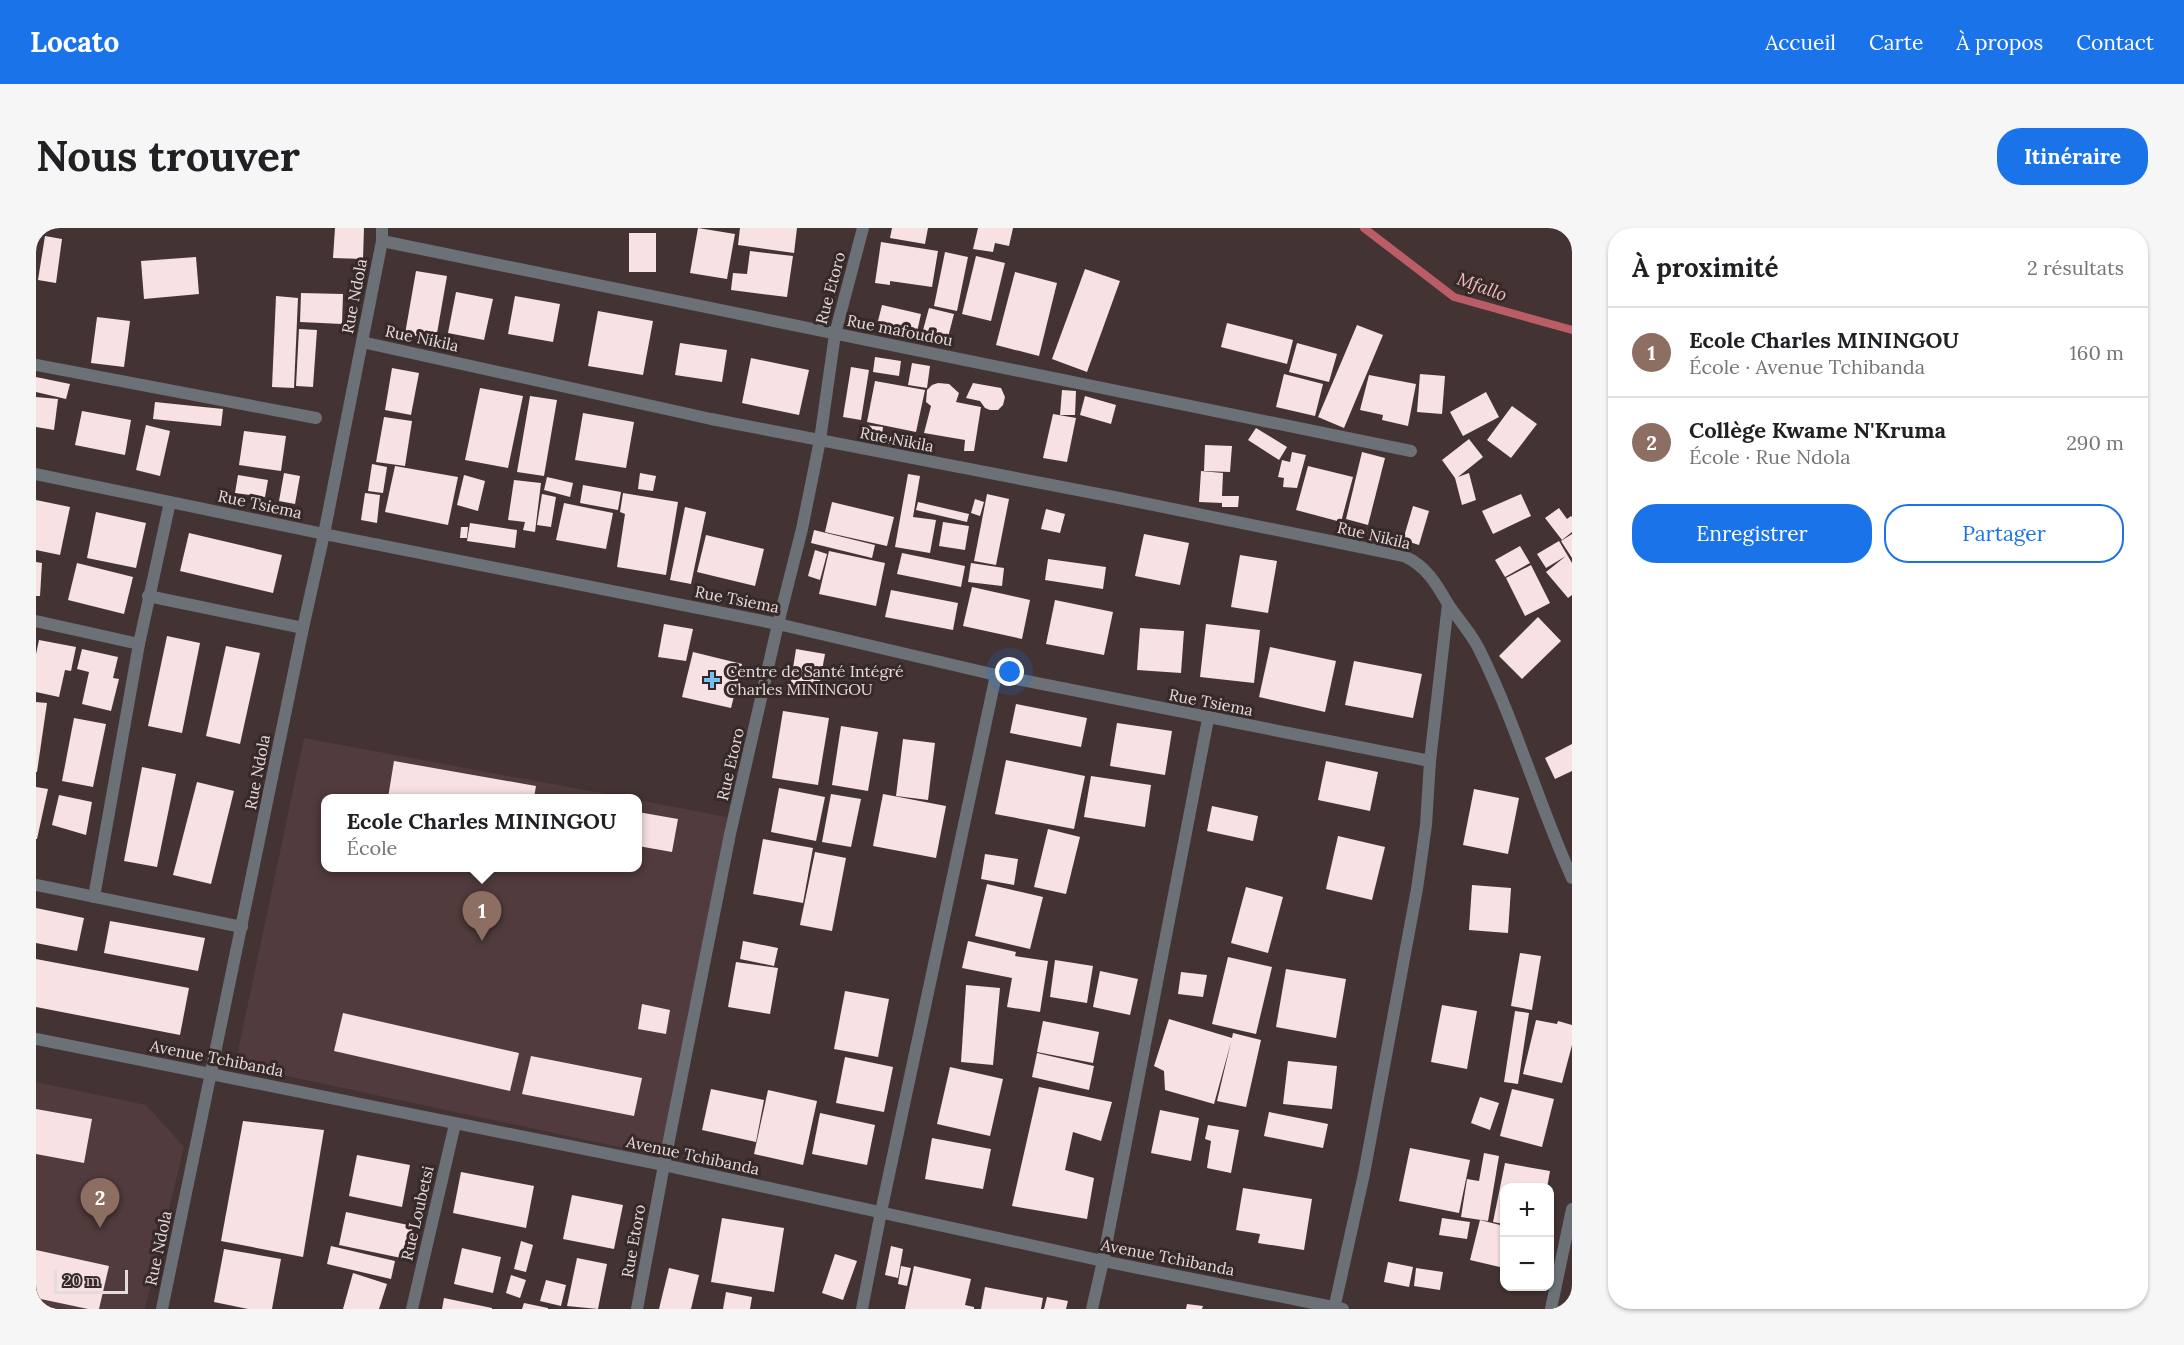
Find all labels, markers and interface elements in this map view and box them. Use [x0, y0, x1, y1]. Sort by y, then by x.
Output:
text: Locato [30, 24, 119, 60]
text: Accueil [1765, 29, 1836, 56]
text: Carte [1869, 29, 1923, 56]
text: À propos [1956, 29, 2043, 56]
text: Contact [2076, 29, 2154, 56]
button: Itinéraire [1997, 128, 2148, 185]
text: Nous trouver [36, 129, 300, 183]
street label: Rue Etoro [811, 250, 849, 326]
text: À proximité [1632, 251, 1778, 284]
text: 2 résultats [2027, 255, 2124, 280]
street label: Rue Ndola [337, 257, 371, 335]
water label: Mfallo [1454, 267, 1510, 306]
street label: Rue mafoudou [845, 310, 955, 350]
street label: Rue Nikila [383, 320, 461, 356]
text: Ecole Charles MININGOU [1689, 326, 1959, 354]
text: 1 [1647, 340, 1656, 365]
text: 160 m [2070, 340, 2124, 365]
text: École · Avenue Tchibanda [1689, 354, 1925, 379]
text: Collège Kwame N'Kruma [1689, 416, 1946, 444]
street label: Rue Nikila [858, 422, 936, 456]
text: 2 [1646, 430, 1657, 455]
text: 290 m [2066, 430, 2124, 455]
text: École · Rue Ndola [1689, 444, 1851, 469]
street label: Rue Tsiema [216, 485, 304, 523]
button: Enregistrer [1632, 504, 1872, 563]
button: Partager [1884, 504, 2124, 563]
street label: Rue Nikila [1335, 517, 1413, 553]
street label: Rue Tsiema [693, 581, 781, 617]
your location [995, 657, 1024, 686]
place label: Centre de Santé Intégré Charles MININGOU [726, 661, 904, 699]
marker: Centre de Santé Intégré Charles MININGOU [703, 671, 721, 689]
street label: Rue Tsiema [1167, 684, 1255, 720]
street label: Rue Etoro [712, 726, 748, 802]
street label: Rue Ndola [240, 733, 274, 811]
popup [321, 794, 642, 872]
text: Ecole Charles MININGOU [346, 807, 617, 835]
text: École [346, 835, 397, 860]
pin: 1 [462, 892, 502, 941]
street label: Avenue Tchibanda [148, 1035, 285, 1081]
street label: Avenue Tchibanda [624, 1131, 761, 1179]
street label: Rue Loubetsi [396, 1164, 438, 1262]
pin: 2 [80, 1178, 120, 1228]
map controls [1500, 1183, 1554, 1291]
button: + [1500, 1183, 1554, 1237]
street label: Rue Etoro [617, 1203, 649, 1279]
street label: Rue Ndola [140, 1209, 176, 1287]
street label: Avenue Tchibanda [1099, 1234, 1236, 1280]
button: − [1500, 1237, 1554, 1291]
scale bar [54, 1267, 128, 1294]
text: 20 m [63, 1270, 100, 1290]

